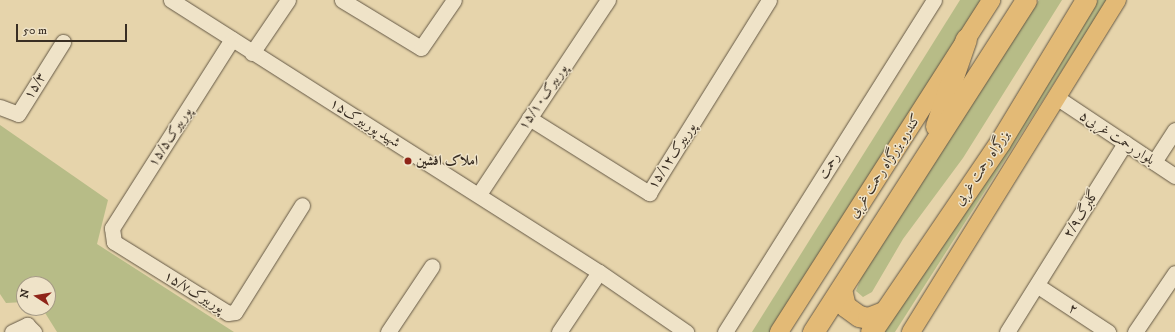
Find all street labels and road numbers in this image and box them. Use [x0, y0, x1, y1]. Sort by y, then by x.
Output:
street label: پوربیرک۱۵/۱۰ [515, 61, 571, 133]
street label: ۱۵/۳ [20, 70, 50, 102]
street label: شهید پوربیرک۱۵ [327, 95, 403, 151]
street label: پوربیرک۱۵/۵ [145, 104, 195, 170]
street label: بلوار رحمت غربی۵ [1076, 107, 1158, 169]
street label: کندرو بزرگراه رحمت غربی [845, 111, 925, 221]
street label: پوربیرک۱۵/۱۲ [644, 120, 700, 192]
street label: بزرگراه رحمت غربی [951, 127, 1013, 209]
street label: رحمت [814, 150, 844, 182]
street label: گلبرگ۲/۹ [1060, 187, 1102, 241]
street label: پوربیرک۱۵/۷ [161, 267, 227, 317]
street label: ۲ [1065, 300, 1081, 318]

